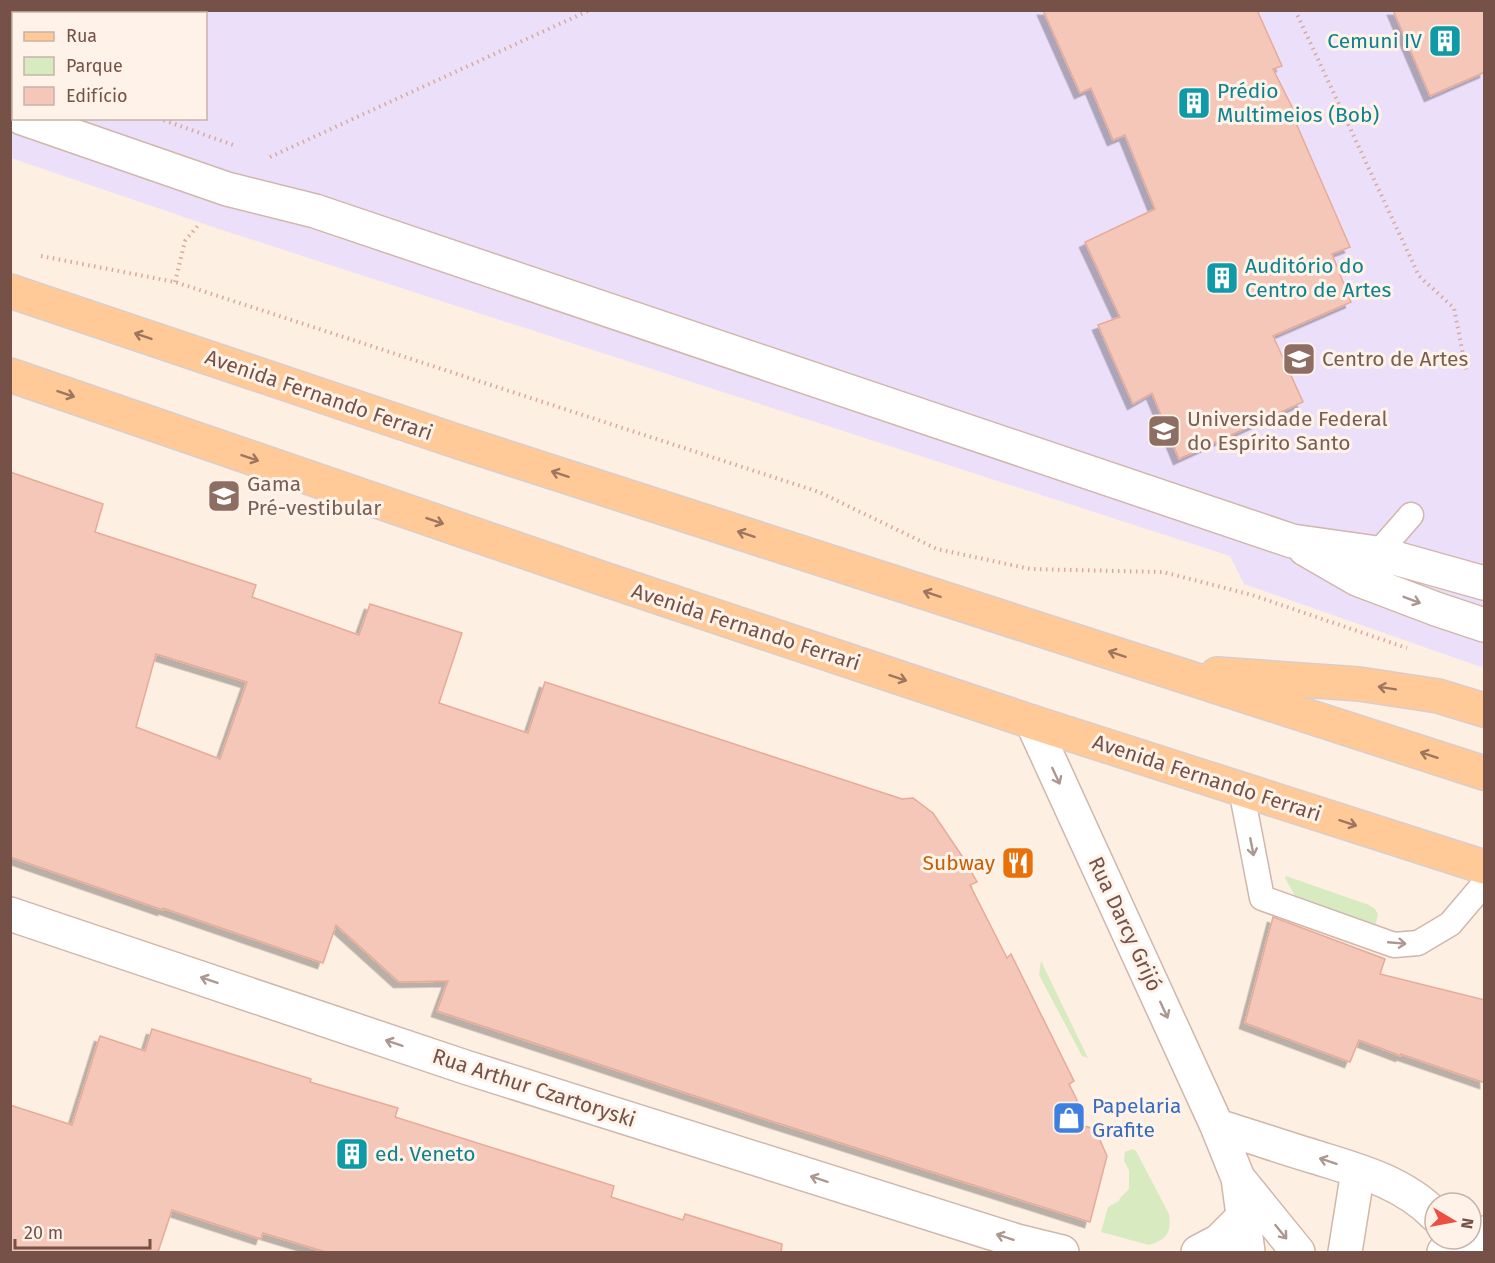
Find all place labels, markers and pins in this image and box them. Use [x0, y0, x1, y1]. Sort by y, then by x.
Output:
building icon: Cemuni IV [1427, 23, 1463, 59]
place label: Cemuni IV [1327, 28, 1422, 54]
place label: Prédio Multimeios (Bob) [1217, 78, 1379, 128]
building icon: Prédio Multimeios (Bob) [1176, 85, 1212, 121]
place label: Auditório do Centro de Artes [1245, 253, 1391, 303]
building icon: Auditório do Centro de Artes [1204, 260, 1240, 296]
school or university icon: Centro de Artes [1281, 341, 1317, 377]
place label: Centro de Artes [1322, 346, 1468, 372]
place label: Universidade Federal do Espírito Santo [1187, 406, 1388, 456]
school or university icon: Universidade Federal do Espírito Santo [1146, 413, 1182, 449]
place label: Gama Pré-vestibular [247, 471, 381, 521]
school or university icon: Gama Pré-vestibular [206, 478, 242, 514]
restaurant icon: Subway [1000, 845, 1036, 881]
place label: Subway [923, 850, 996, 876]
place label: Papelaria Grafite [1092, 1093, 1181, 1143]
shop icon: Papelaria Grafite [1051, 1100, 1087, 1136]
building icon: ed. Veneto [334, 1136, 370, 1172]
place label: ed. Veneto [375, 1141, 476, 1167]

